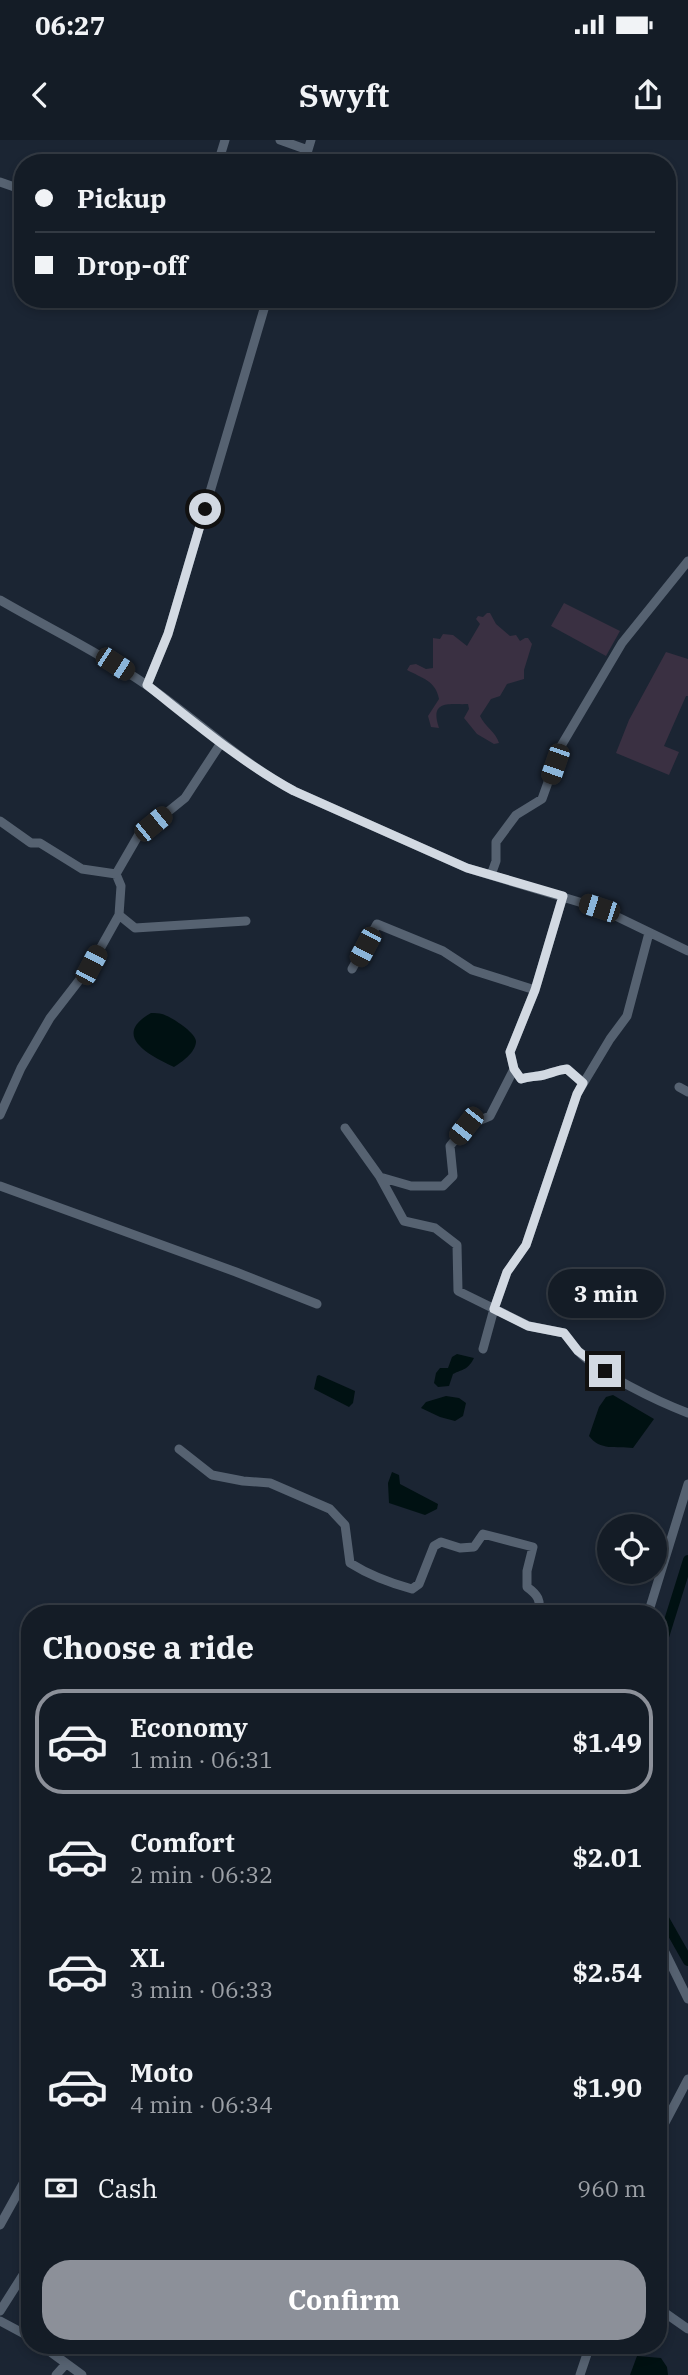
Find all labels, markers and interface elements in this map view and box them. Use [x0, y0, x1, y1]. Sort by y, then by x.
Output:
text: 06:27 [35, 8, 105, 42]
text: Swyft [299, 74, 389, 116]
icon: back [21, 76, 59, 114]
icon: share [629, 76, 667, 114]
text: Pickup [77, 181, 167, 215]
text: Drop-off [77, 248, 188, 282]
route start [189, 493, 221, 525]
car [92, 644, 139, 684]
car [539, 741, 572, 787]
car [131, 803, 176, 845]
car [576, 892, 623, 924]
car [346, 924, 385, 970]
car [72, 942, 111, 988]
car [445, 1103, 488, 1149]
callout: 3 min [547, 1270, 663, 1318]
text: 3 min [574, 1278, 638, 1308]
route end [589, 1355, 621, 1387]
map controls [597, 1514, 667, 1584]
button: locate [597, 1514, 667, 1584]
text: Choose a ride [42, 1626, 254, 1668]
icon: car [46, 1710, 109, 1773]
text: Economy [130, 1710, 248, 1744]
text: $1.49 [572, 1725, 642, 1759]
text: 1 min · 06:31 [130, 1744, 273, 1774]
icon: car [46, 1825, 109, 1888]
text: Comfort [130, 1825, 235, 1859]
text: $2.01 [572, 1840, 642, 1874]
text: 2 min · 06:32 [130, 1859, 273, 1889]
icon: car [46, 1940, 109, 2003]
text: XL [130, 1940, 165, 1974]
text: $2.54 [572, 1955, 642, 1989]
text: 3 min · 06:33 [130, 1974, 273, 2004]
icon: car [46, 2055, 109, 2118]
text: Moto [130, 2055, 193, 2089]
text: $1.90 [572, 2070, 642, 2104]
text: 4 min · 06:34 [130, 2089, 273, 2119]
icon: cash [42, 2169, 80, 2207]
text: Cash [98, 2171, 158, 2205]
text: 960 m [577, 2173, 646, 2203]
button: Confirm [42, 2260, 646, 2340]

